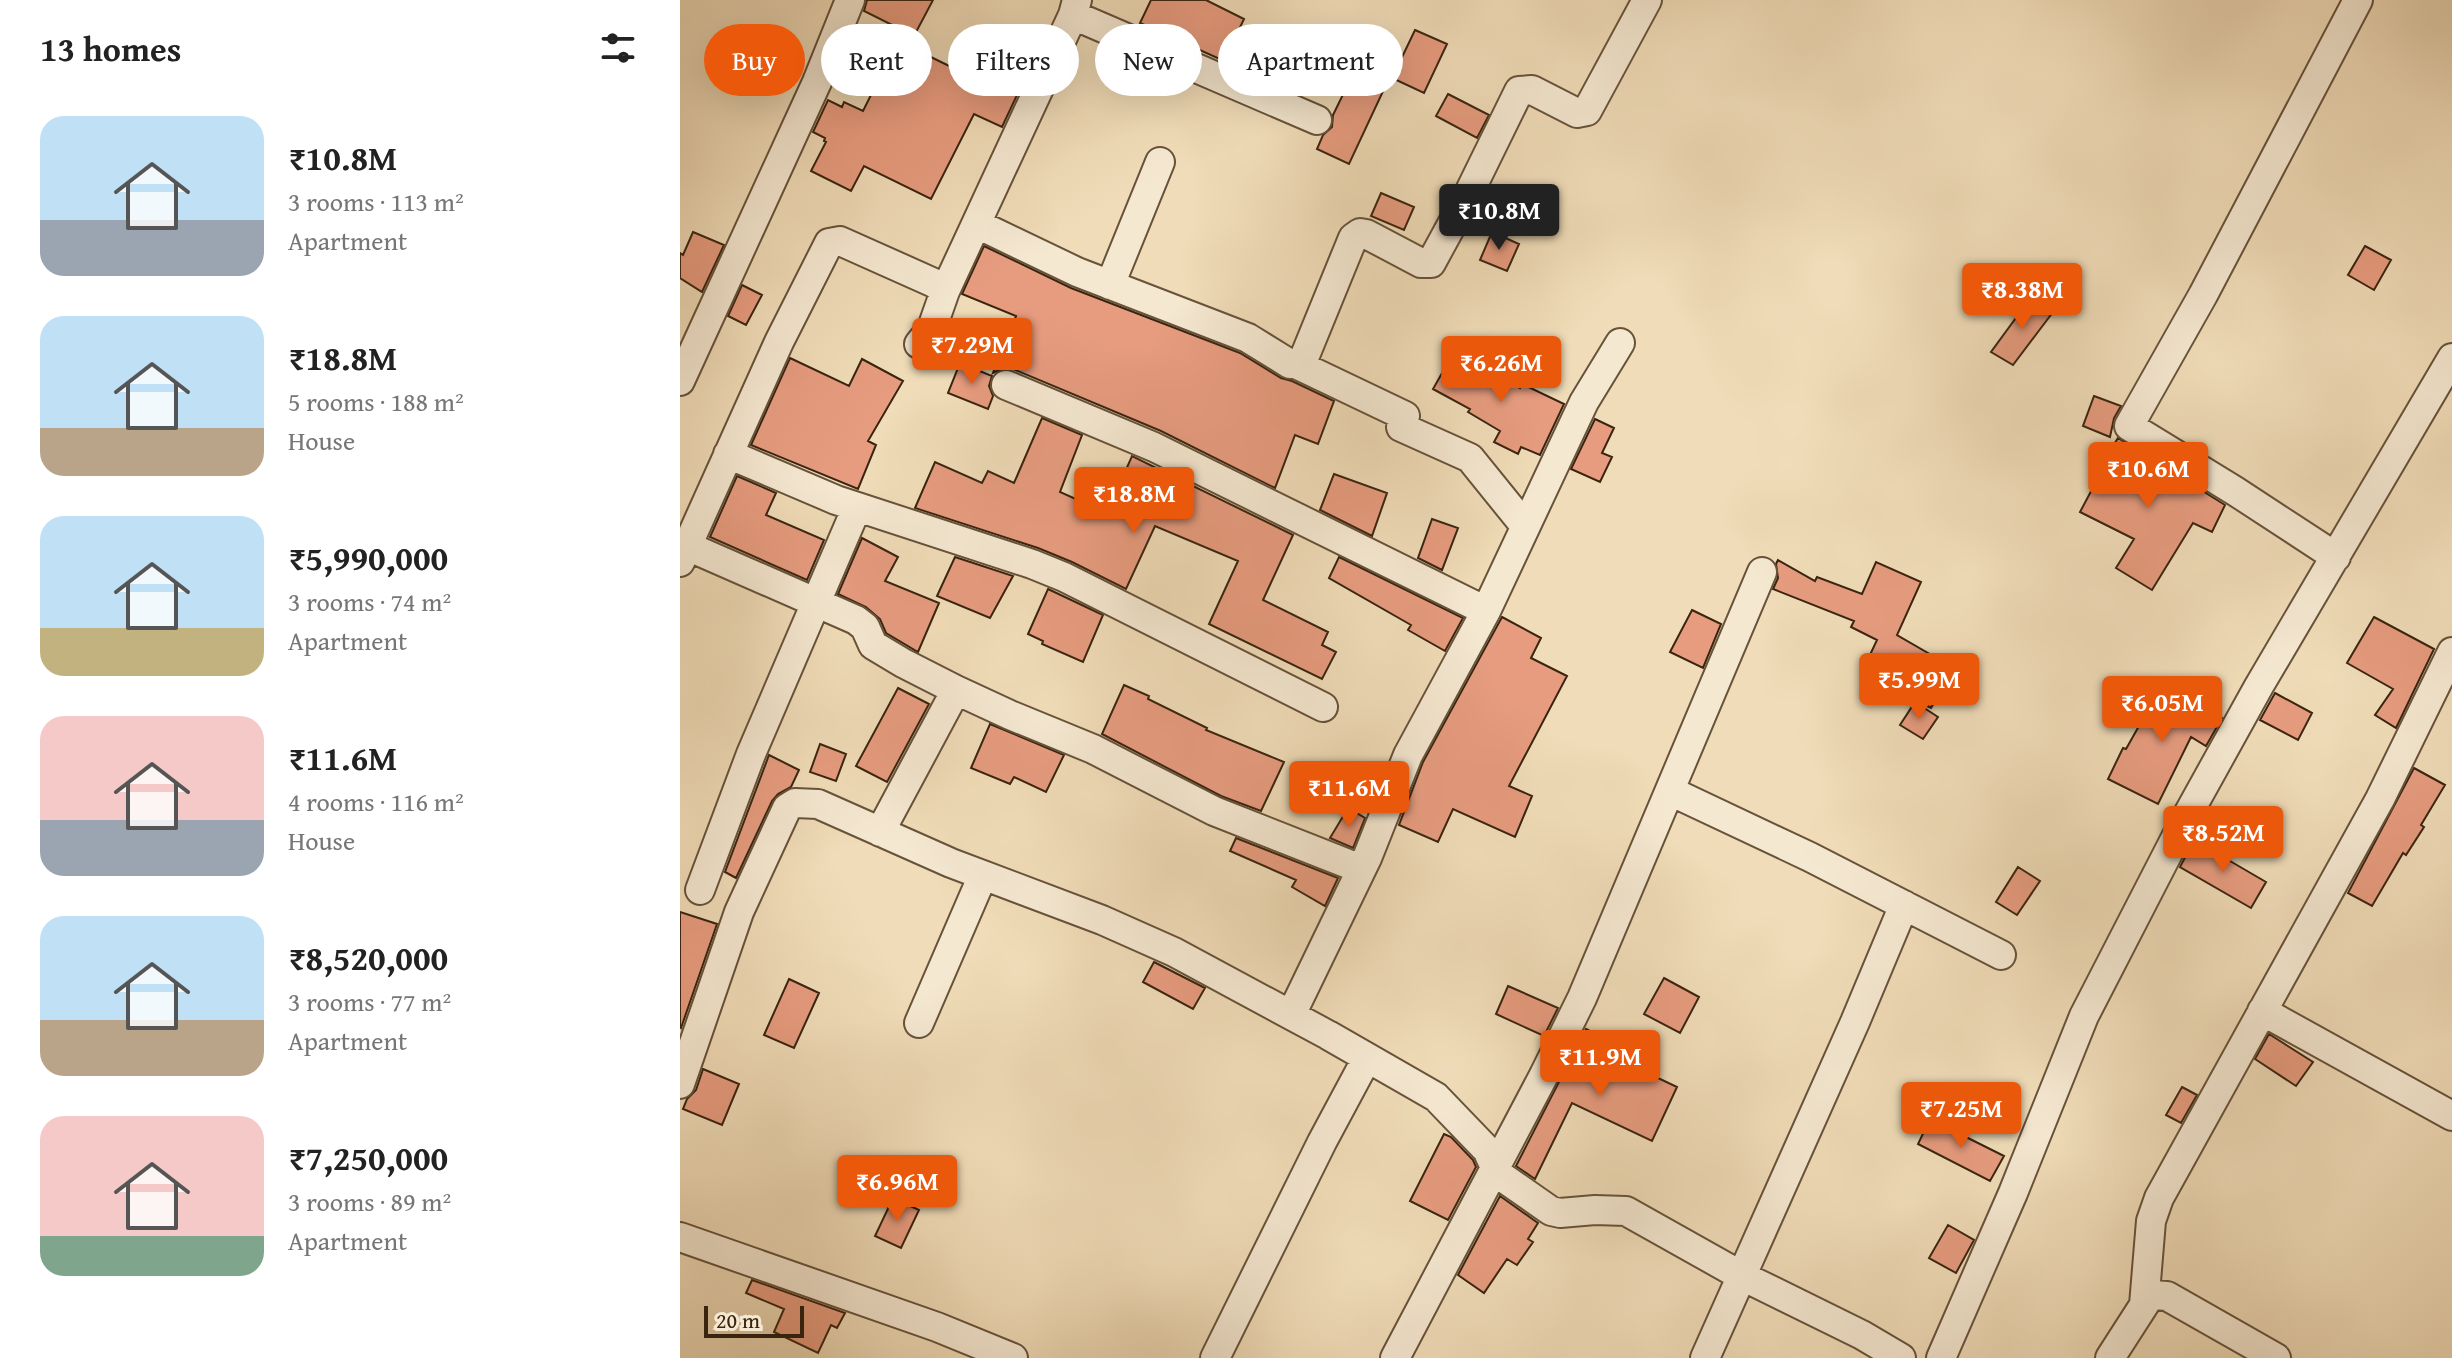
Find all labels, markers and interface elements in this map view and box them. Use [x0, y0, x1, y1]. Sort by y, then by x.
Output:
text: 13 homes [40, 24, 181, 73]
chip: Buy [704, 24, 805, 96]
chip: Rent [821, 24, 932, 96]
chip: Filters [948, 24, 1079, 96]
chip: New [1095, 24, 1202, 96]
chip: Apartment [1218, 24, 1403, 96]
icon: filters [596, 26, 640, 70]
text: ₹10.8M [288, 133, 397, 182]
icon: home [104, 148, 200, 244]
text: 3 rooms · 113 m² [288, 182, 464, 221]
pin: ₹10.8M [1434, 184, 1564, 252]
text: ₹10.8M [1457, 190, 1541, 229]
text: Apartment [288, 221, 407, 260]
pin: ₹8.38M [1957, 263, 2087, 331]
text: ₹8.38M [1980, 269, 2064, 308]
pin: ₹7.29M [907, 318, 1037, 386]
text: ₹7.29M [930, 324, 1014, 363]
text: ₹18.8M [288, 333, 397, 382]
pin: ₹6.26M [1436, 336, 1566, 404]
text: ₹6.26M [1459, 342, 1543, 381]
icon: home [104, 348, 200, 444]
text: 5 rooms · 188 m² [288, 382, 464, 421]
text: House [288, 421, 355, 460]
pin: ₹10.6M [2083, 442, 2213, 510]
text: ₹10.6M [2106, 448, 2190, 487]
pin: ₹18.8M [1069, 467, 1199, 535]
text: ₹18.8M [1092, 473, 1176, 512]
text: ₹5,990,000 [288, 533, 448, 582]
icon: home [104, 548, 200, 644]
text: 3 rooms · 74 m² [288, 582, 451, 621]
text: Apartment [288, 621, 407, 660]
pin: ₹5.99M [1854, 653, 1984, 721]
text: ₹5.99M [1877, 659, 1961, 698]
pin: ₹6.05M [2097, 676, 2227, 744]
text: ₹6.05M [2120, 682, 2204, 721]
text: ₹11.6M [288, 733, 397, 782]
icon: home [104, 748, 200, 844]
pin: ₹11.6M [1284, 761, 1414, 829]
text: ₹11.6M [1307, 767, 1391, 806]
text: 4 rooms · 116 m² [288, 782, 464, 821]
pin: ₹8.52M [2158, 806, 2288, 874]
text: ₹8.52M [2181, 812, 2265, 851]
text: House [288, 821, 355, 860]
text: ₹8,520,000 [288, 933, 448, 982]
icon: home [104, 948, 200, 1044]
text: 3 rooms · 77 m² [288, 982, 451, 1021]
text: Apartment [288, 1021, 407, 1060]
pin: ₹11.9M [1535, 1030, 1665, 1098]
text: ₹11.9M [1558, 1036, 1642, 1075]
pin: ₹7.25M [1896, 1082, 2026, 1150]
text: ₹7.25M [1919, 1088, 2003, 1127]
text: ₹7,250,000 [288, 1133, 448, 1182]
icon: home [104, 1148, 200, 1244]
pin: ₹6.96M [832, 1155, 962, 1223]
text: ₹6.96M [855, 1161, 939, 1200]
text: 3 rooms · 89 m² [288, 1182, 451, 1221]
text: Apartment [288, 1221, 407, 1260]
scale bar [704, 1302, 804, 1338]
text: 20 m [716, 1304, 760, 1336]

